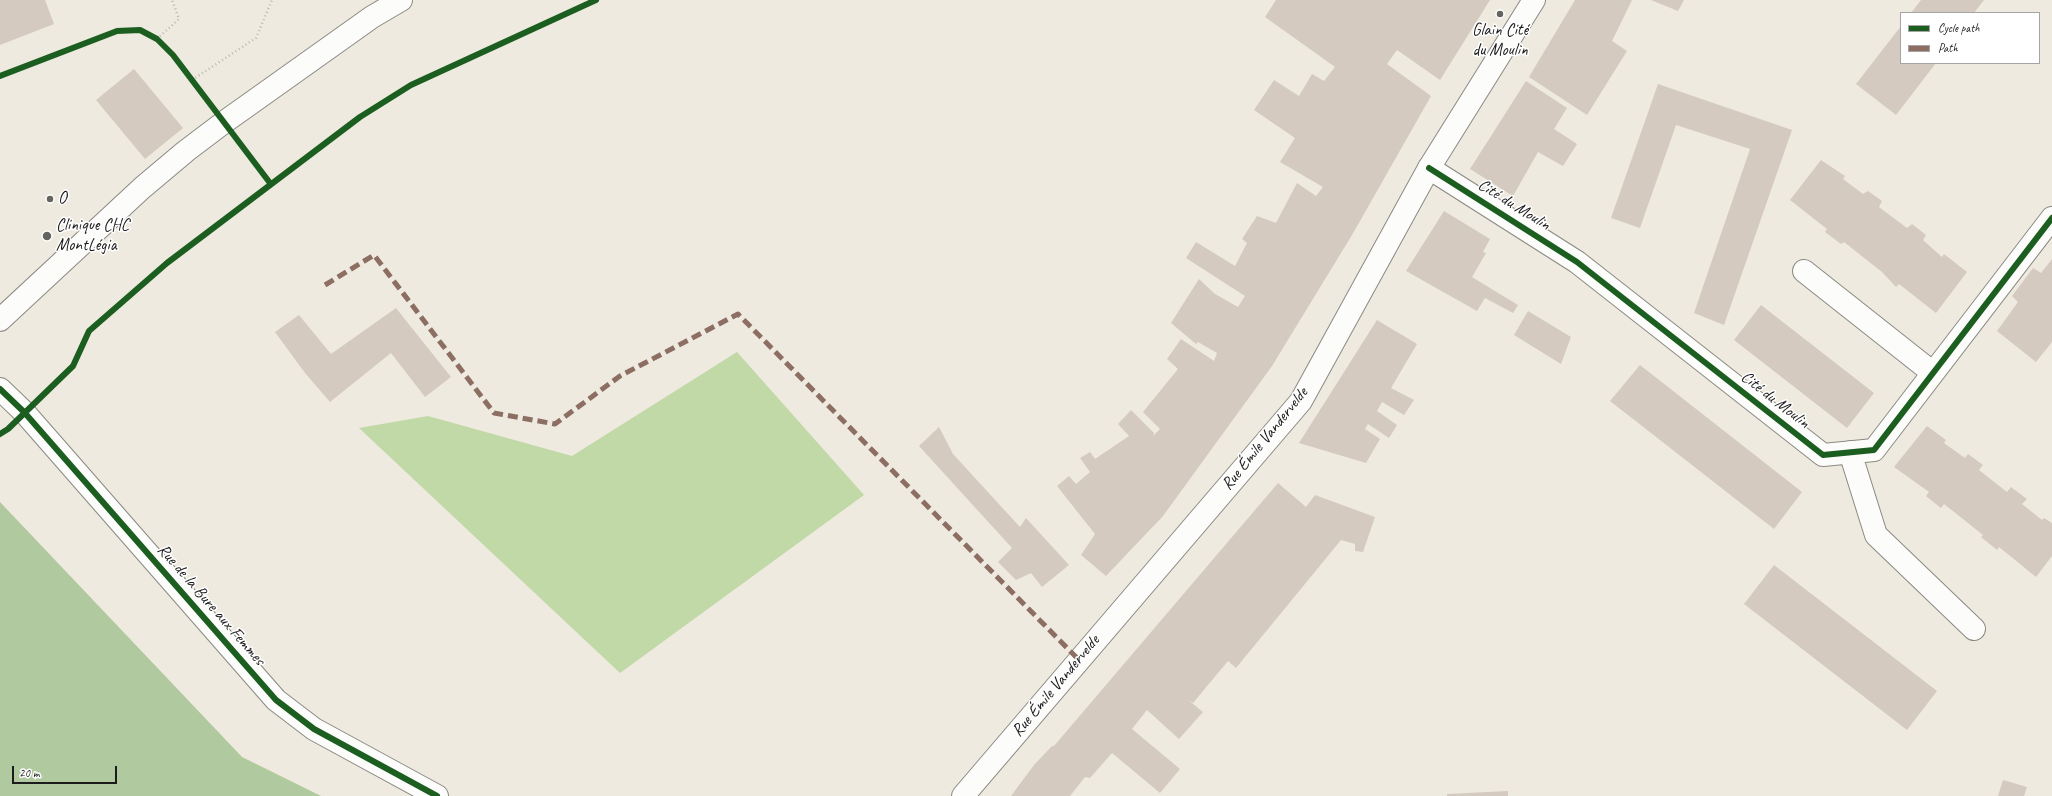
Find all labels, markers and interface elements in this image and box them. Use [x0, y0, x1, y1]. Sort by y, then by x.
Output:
marker: Glain Cité du Moulin [1495, 9, 1505, 19]
legend [1900, 12, 2040, 64]
text: Cycle path [1938, 20, 1980, 36]
place label: Glain Cité du Moulin [1472, 21, 1528, 61]
text: Path [1938, 40, 1958, 56]
street label: Cité du Moulin [1474, 175, 1554, 235]
place label: O [58, 189, 66, 209]
marker: O [45, 194, 55, 204]
place label: Clinique CHC MontLégia [56, 216, 129, 256]
marker: Clinique CHC MontLégia [41, 230, 53, 242]
street label: Cité du Moulin [1737, 367, 1813, 433]
street label: Rue Émile Vandervelde [1217, 384, 1313, 494]
street label: Rue de la Bure aux Femmes [153, 540, 269, 670]
street label: Rue Émile Vandervelde [1008, 631, 1104, 741]
scale bar [14, 758, 119, 784]
text: 20 m [19, 765, 39, 781]

